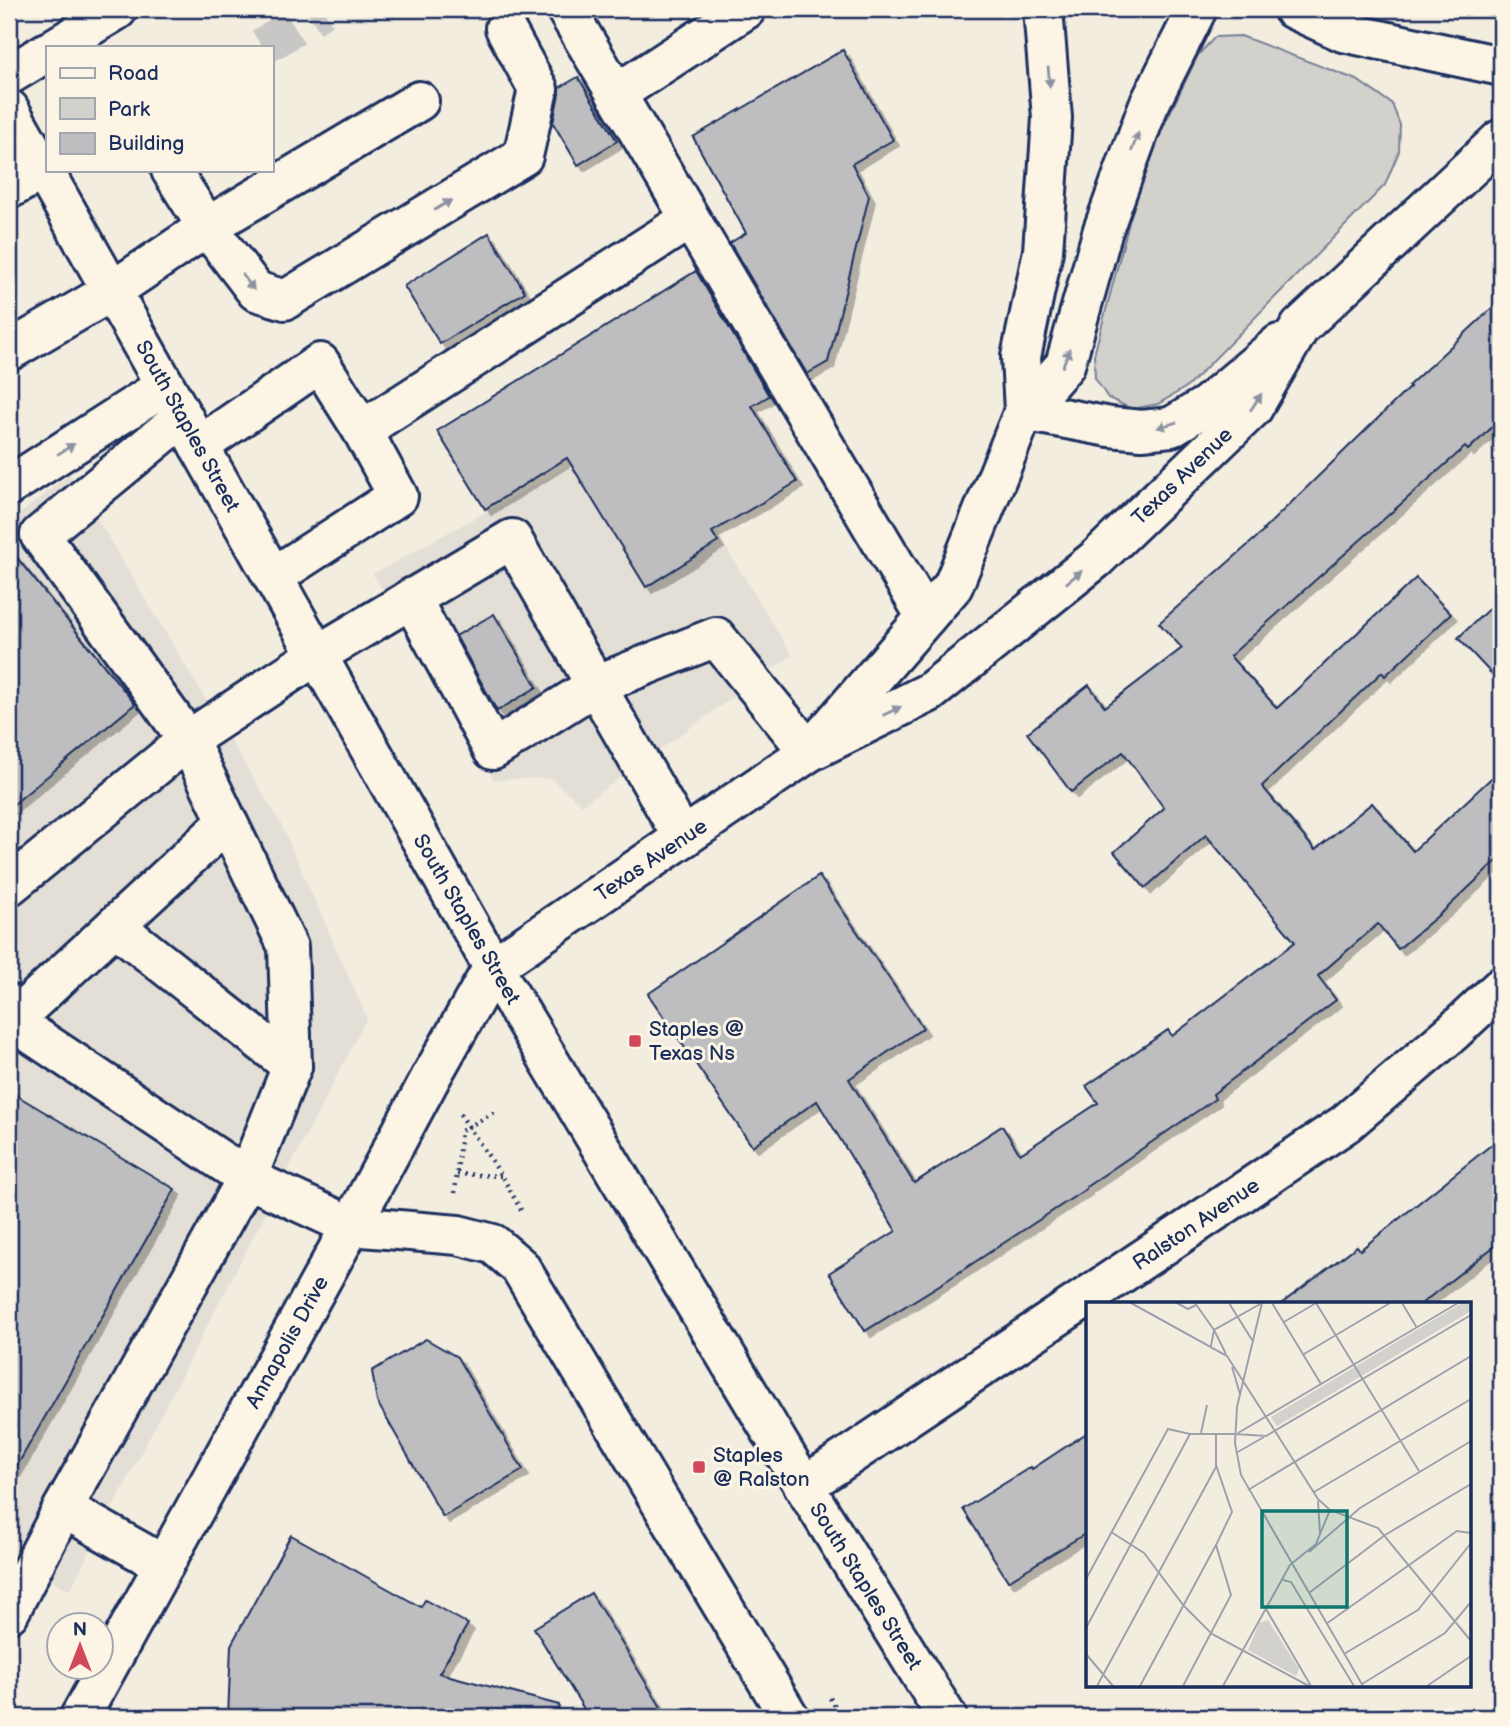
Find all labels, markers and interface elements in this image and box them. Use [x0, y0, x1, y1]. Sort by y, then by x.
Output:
legend [46, 46, 273, 172]
text: Road [108, 61, 159, 86]
one-way arrow [1044, 66, 1055, 88]
text: Park [108, 97, 151, 122]
text: Building [108, 131, 184, 156]
one-way arrow [1130, 131, 1141, 152]
one-way arrow [434, 198, 453, 211]
one-way arrow [241, 272, 256, 290]
street label: South Staples Street [130, 336, 245, 517]
one-way arrow [1060, 347, 1071, 368]
one-way arrow [1249, 392, 1262, 412]
one-way arrow [1157, 421, 1178, 431]
street label: Texas Avenue [1127, 422, 1238, 531]
one-way arrow [57, 443, 76, 456]
one-way arrow [1065, 569, 1083, 584]
one-way arrow [882, 705, 902, 716]
street label: Texas Avenue [590, 814, 712, 907]
street label: South Staples Street [408, 830, 526, 1009]
place label: Staples @ Texas Ns [649, 1017, 744, 1066]
marker: Staples @ Texas Ns [627, 1033, 643, 1049]
street label: Ralston Avenue [1128, 1173, 1264, 1276]
street label: Annapolis Drive [241, 1272, 334, 1413]
inset map [1086, 1302, 1472, 1688]
place label: Staples @ Ralston [713, 1443, 810, 1492]
marker: Staples @ Ralston [691, 1459, 707, 1475]
street label: South Staples Street [804, 1498, 927, 1675]
north arrow [46, 1610, 116, 1680]
text: N [73, 1619, 87, 1642]

